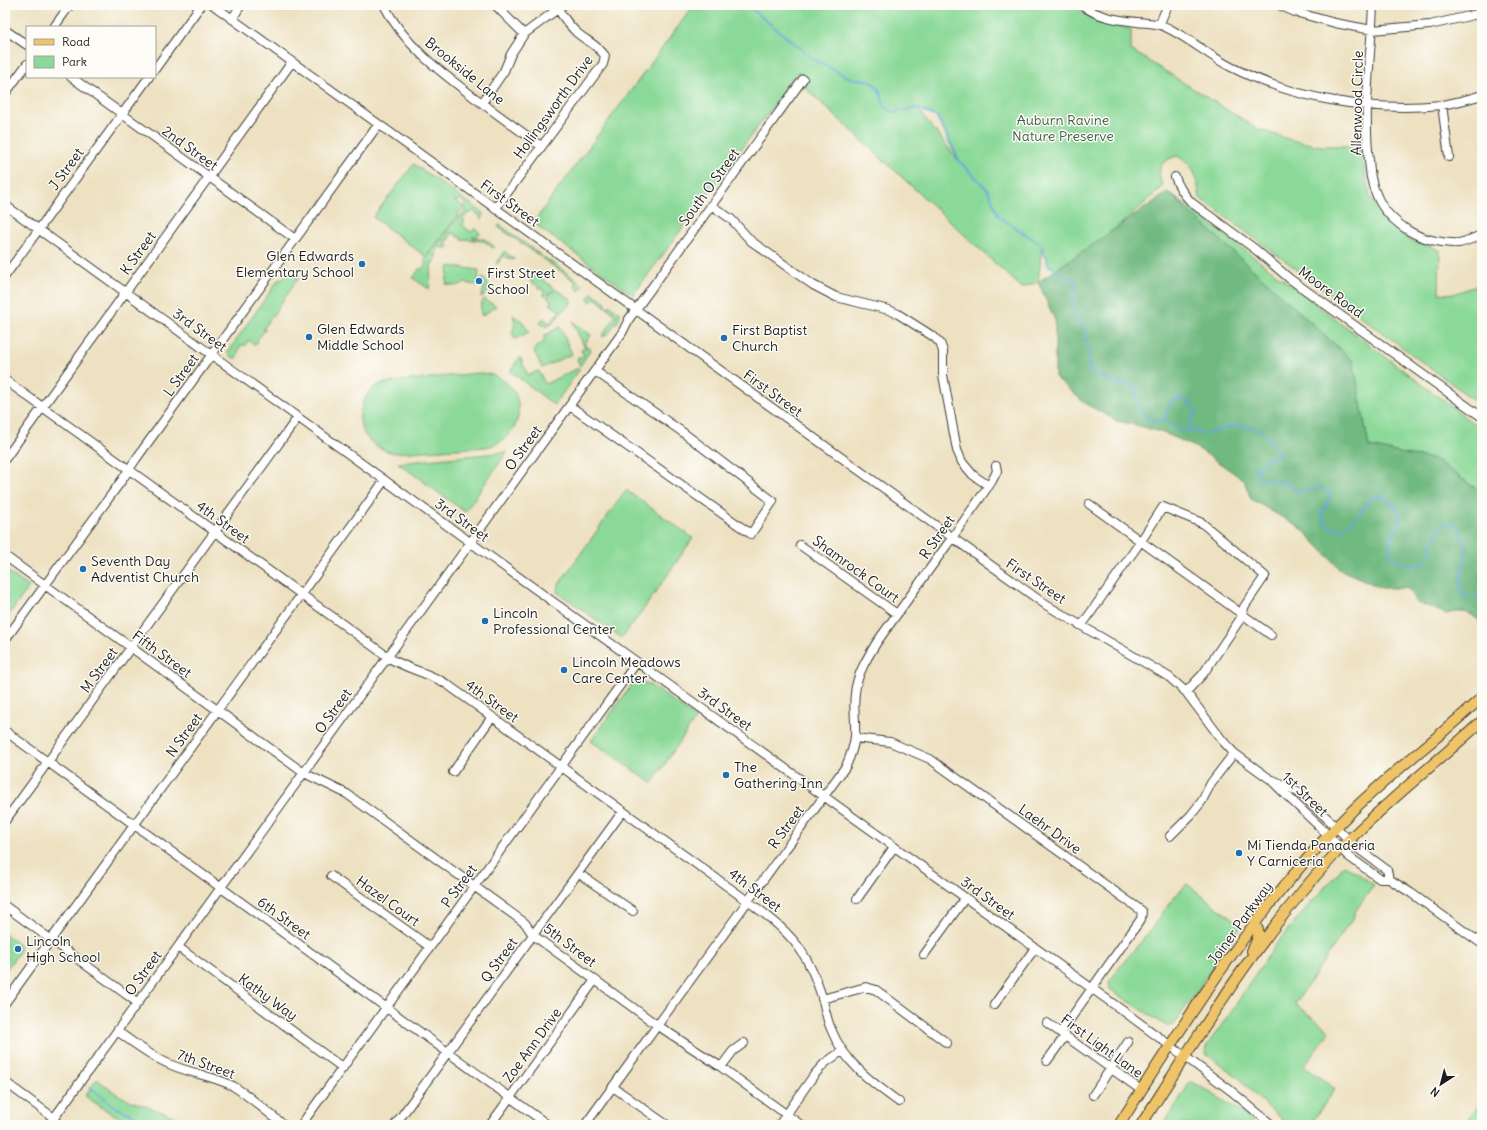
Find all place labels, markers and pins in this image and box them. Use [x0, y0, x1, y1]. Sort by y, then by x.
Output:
place label: Glen Edwards Elementary School [236, 247, 354, 281]
marker: Glen Edwards Elementary School [357, 259, 367, 269]
place label: First Street School [487, 264, 556, 298]
marker: First Street School [474, 276, 484, 286]
place label: Glen Edwards Middle School [317, 320, 405, 354]
place label: First Baptist Church [732, 321, 807, 355]
marker: Glen Edwards Middle School [304, 332, 314, 342]
marker: First Baptist Church [719, 333, 729, 343]
place label: Seventh Day Adventist Church [91, 552, 199, 586]
marker: Seventh Day Adventist Church [78, 564, 88, 574]
place label: Lincoln Professional Center [493, 604, 615, 638]
marker: Lincoln Professional Center [480, 616, 490, 626]
place label: Lincoln Meadows Care Center [572, 653, 681, 687]
marker: Lincoln Meadows Care Center [559, 665, 569, 675]
place label: The Gathering Inn [734, 758, 823, 792]
marker: The Gathering Inn [721, 770, 731, 780]
place label: Mi Tienda Panaderia Y Carniceria [1247, 836, 1375, 870]
marker: Mi Tienda Panaderia Y Carniceria [1234, 848, 1244, 858]
place label: Lincoln High School [26, 932, 100, 966]
marker: Lincoln High School [13, 944, 23, 954]

